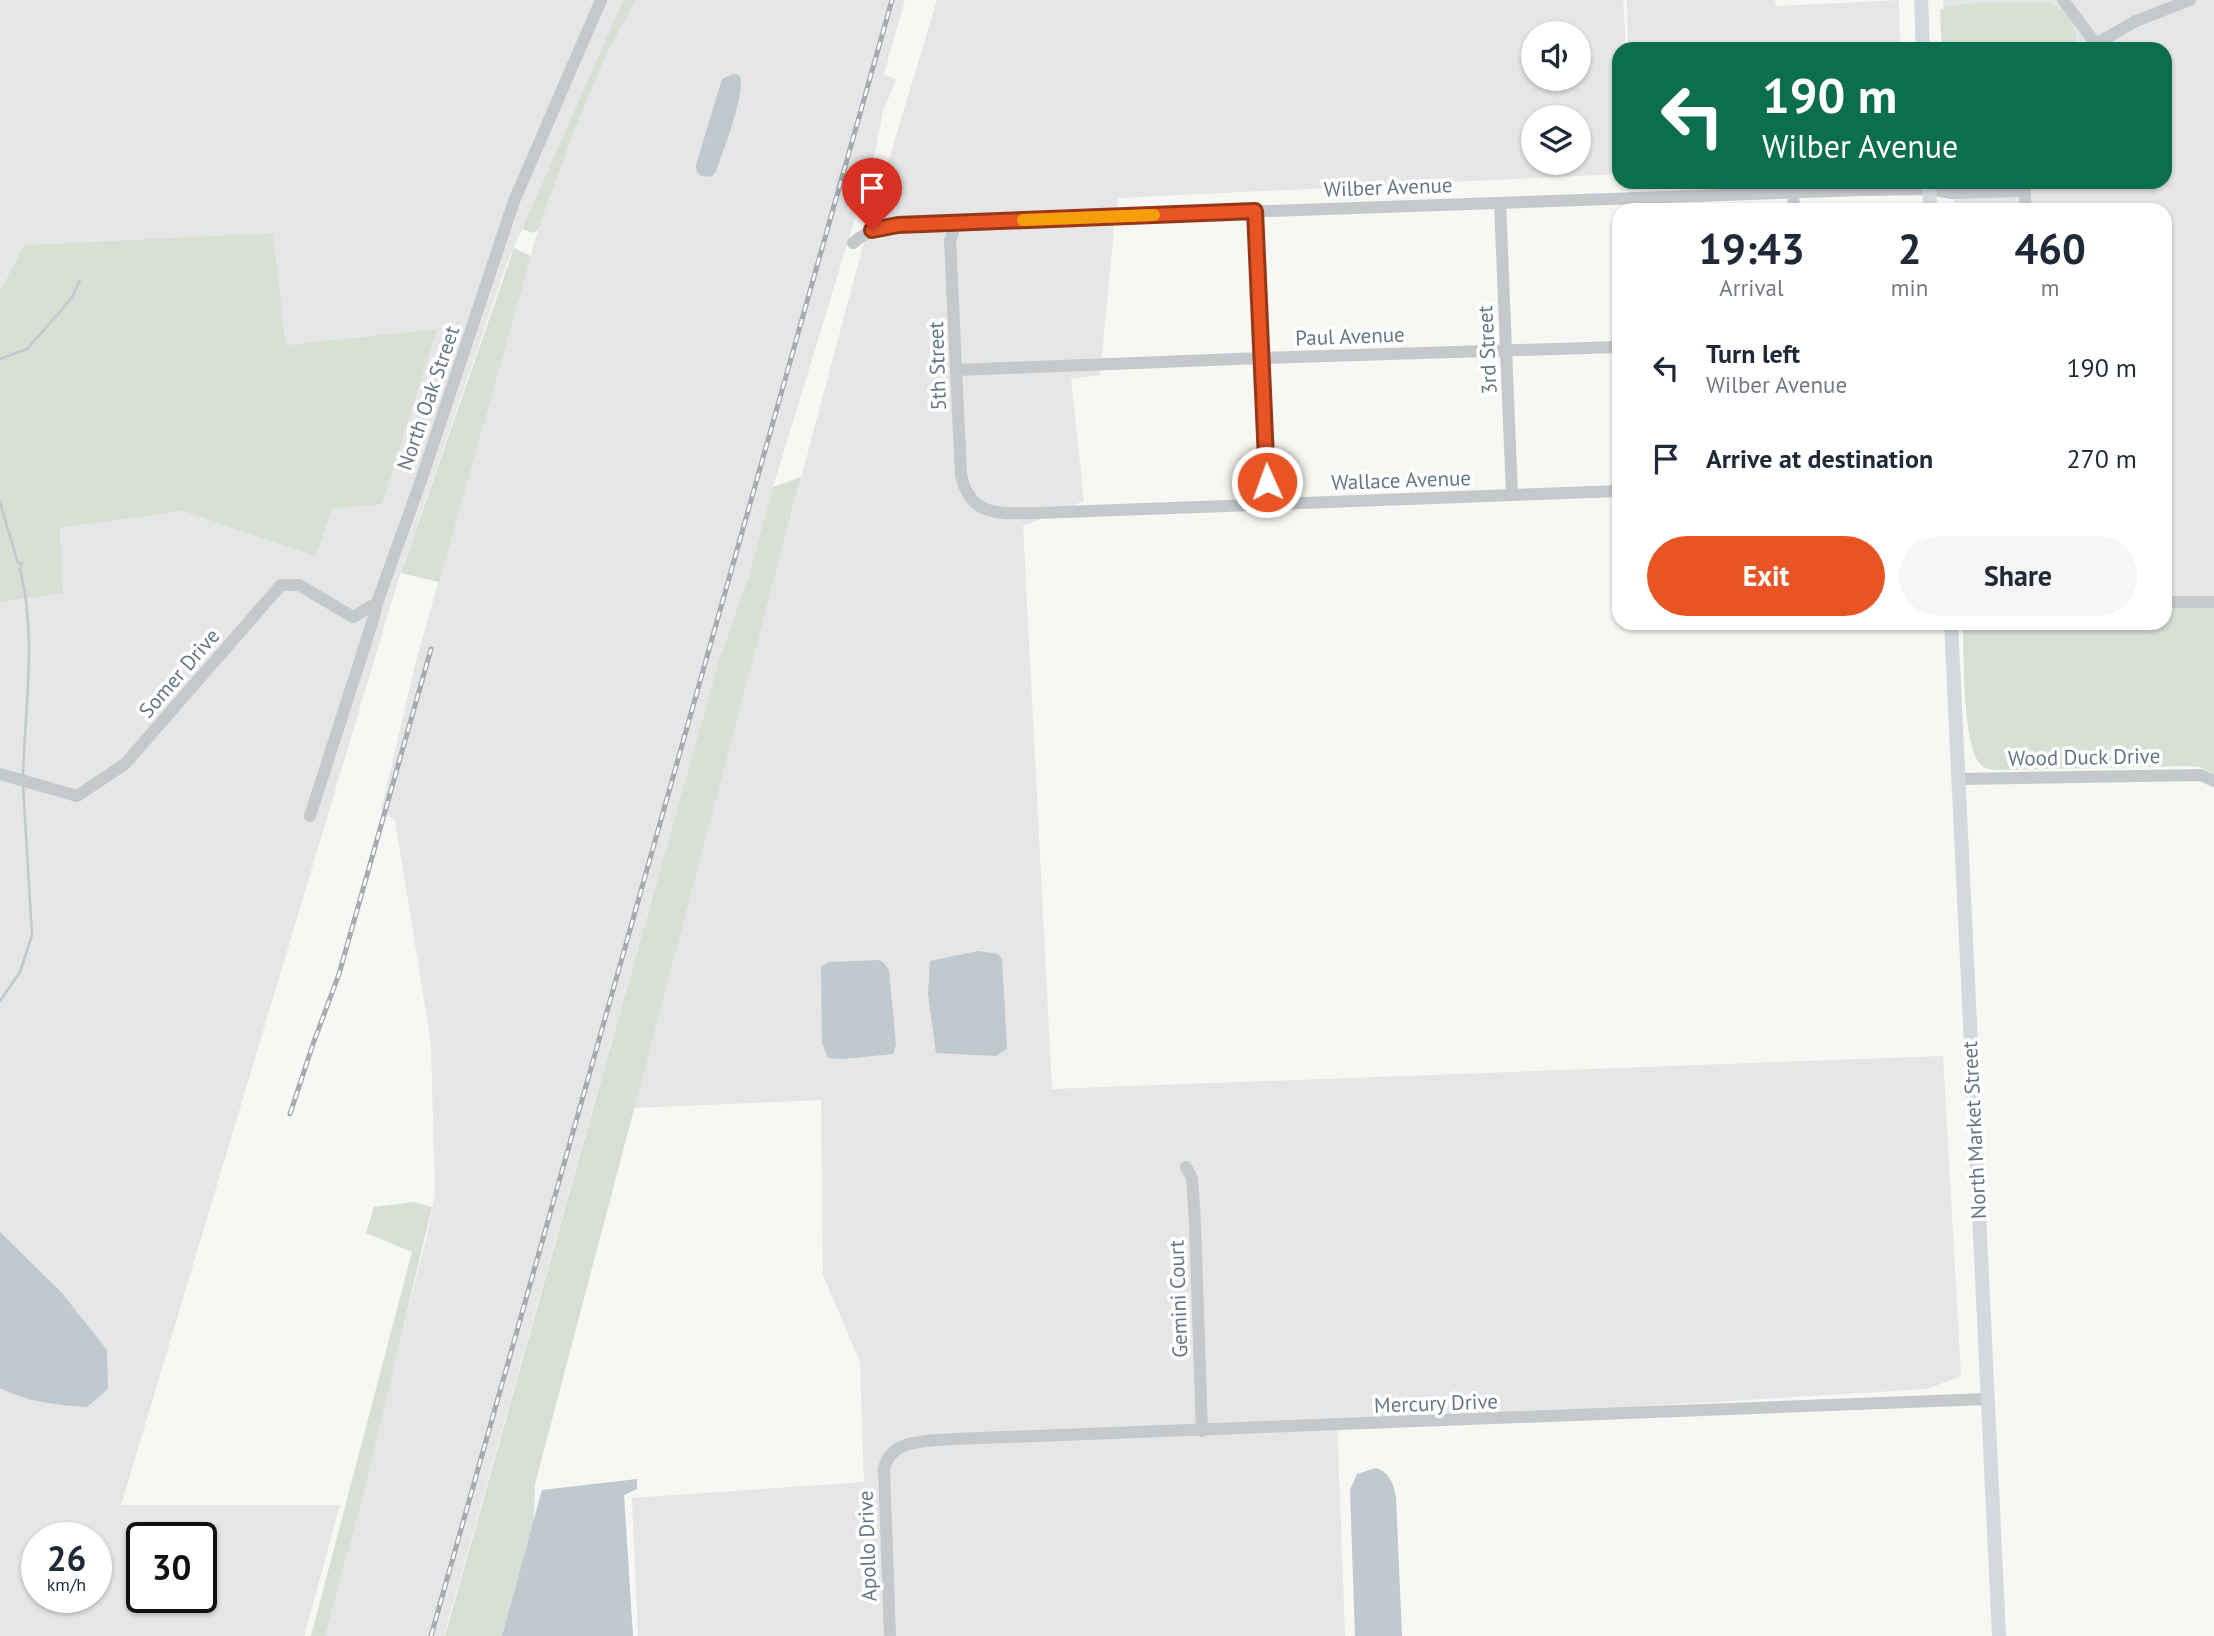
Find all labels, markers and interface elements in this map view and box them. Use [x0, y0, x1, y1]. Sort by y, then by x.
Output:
map controls [1521, 21, 1591, 175]
button: sound [1521, 21, 1591, 91]
text: 190 m [1762, 63, 1897, 127]
icon: left [1647, 70, 1738, 161]
button: layers [1521, 105, 1591, 175]
text: Wilber Avenue [1762, 125, 1958, 167]
pin [842, 158, 902, 230]
icon: arrive [853, 169, 891, 207]
street label: Wilber Avenue [1323, 171, 1453, 203]
text: 19:43 [1698, 221, 1805, 276]
text: 2 [1898, 221, 1921, 276]
text: 460 [2014, 221, 2086, 276]
text: Arrival [1719, 273, 1784, 302]
text: min [1891, 273, 1928, 302]
text: m [2041, 273, 2059, 302]
street label: 3rd Street [1471, 305, 1503, 395]
street label: 5th Street [922, 321, 952, 411]
street label: Paul Avenue [1295, 321, 1405, 351]
street label: North Oak Street [391, 322, 465, 474]
text: Turn left [1706, 337, 1800, 370]
icon: left [1647, 349, 1685, 387]
text: 190 m [2066, 351, 2137, 384]
text: Wilber Avenue [1706, 370, 1847, 399]
icon: arrive [1647, 440, 1685, 478]
text: Arrive at destination [1706, 442, 1933, 475]
text: 270 m [2066, 442, 2137, 475]
position arrow [1230, 445, 1304, 519]
street label: Wallace Avenue [1331, 464, 1471, 496]
button: Exit [1647, 536, 1885, 616]
button: Share [1899, 536, 2137, 616]
street label: Somer Drive [133, 623, 225, 723]
street label: Wood Duck Drive [2008, 742, 2160, 772]
street label: North Market Street [1956, 1040, 1992, 1220]
street label: Gemini Court [1162, 1240, 1194, 1358]
street label: Mercury Drive [1374, 1387, 1498, 1419]
street label: Apollo Drive [852, 1490, 882, 1602]
speed limit sign: 30 [126, 1522, 217, 1613]
text: 26 [47, 1535, 86, 1581]
text: km/h [47, 1573, 86, 1596]

